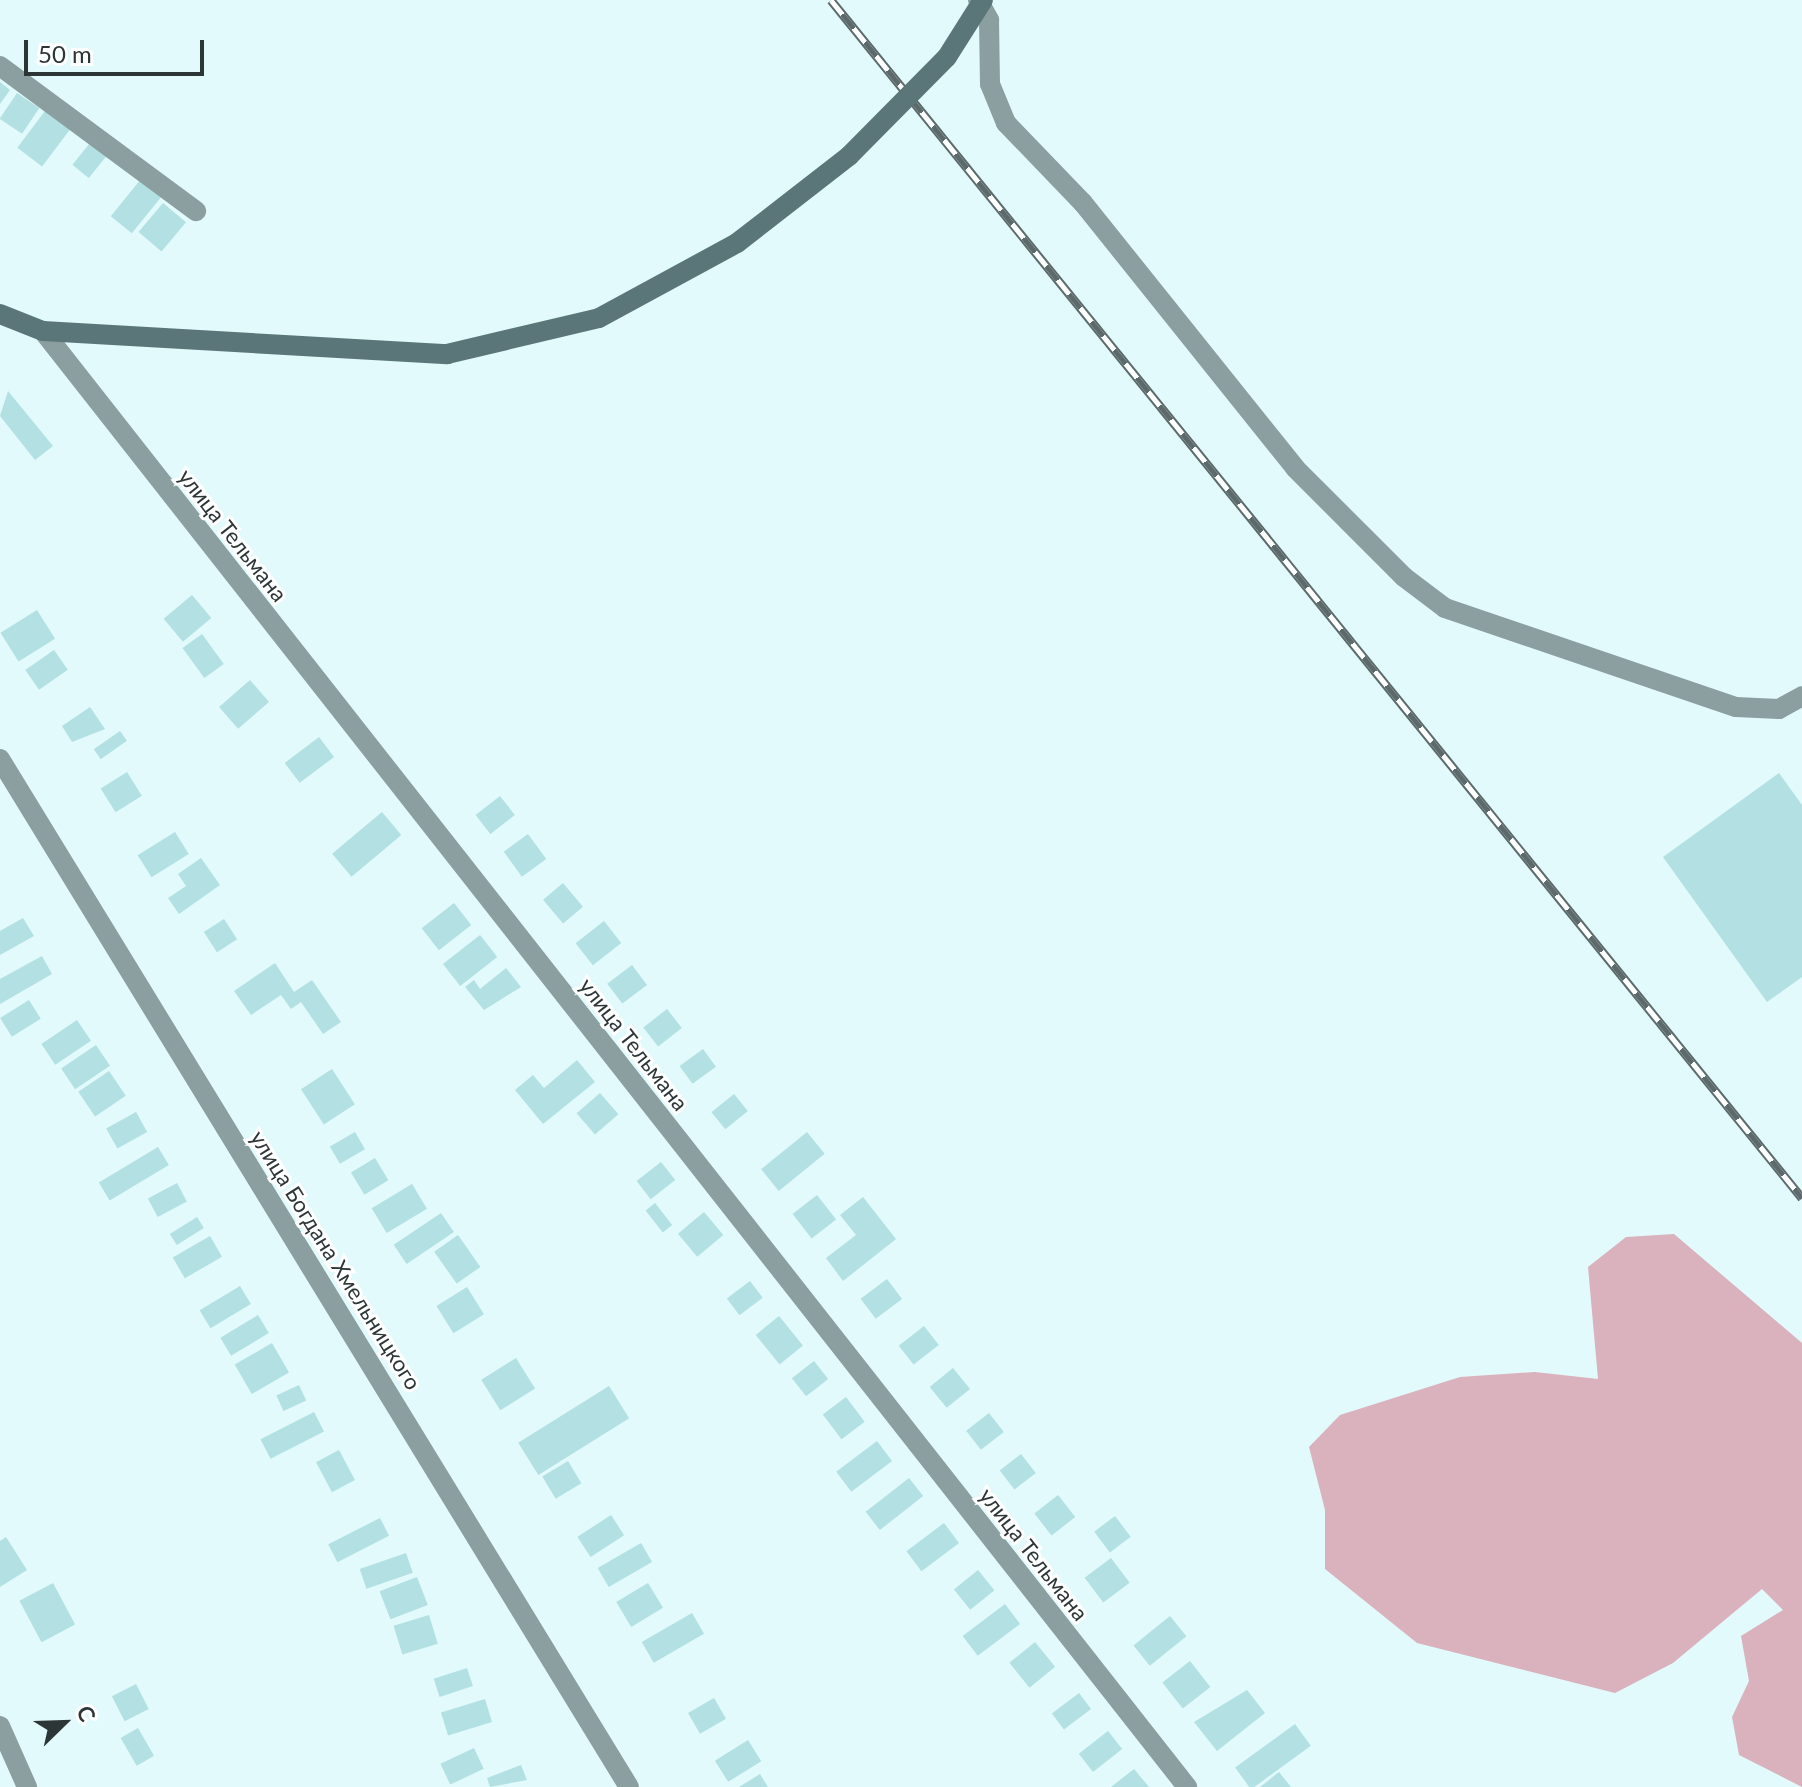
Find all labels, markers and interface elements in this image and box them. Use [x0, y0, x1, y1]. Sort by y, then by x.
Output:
scale bar [28, 24, 208, 74]
text: 50 m [38, 39, 92, 68]
street label: улица Тельмана [173, 464, 293, 606]
street label: улица Тельмана [574, 973, 694, 1115]
street label: улица Богдана Хмельницкого [245, 1126, 427, 1394]
street label: улица Тельмана [974, 1483, 1094, 1625]
north arrow [24, 1683, 104, 1763]
text: С [71, 1701, 102, 1725]

